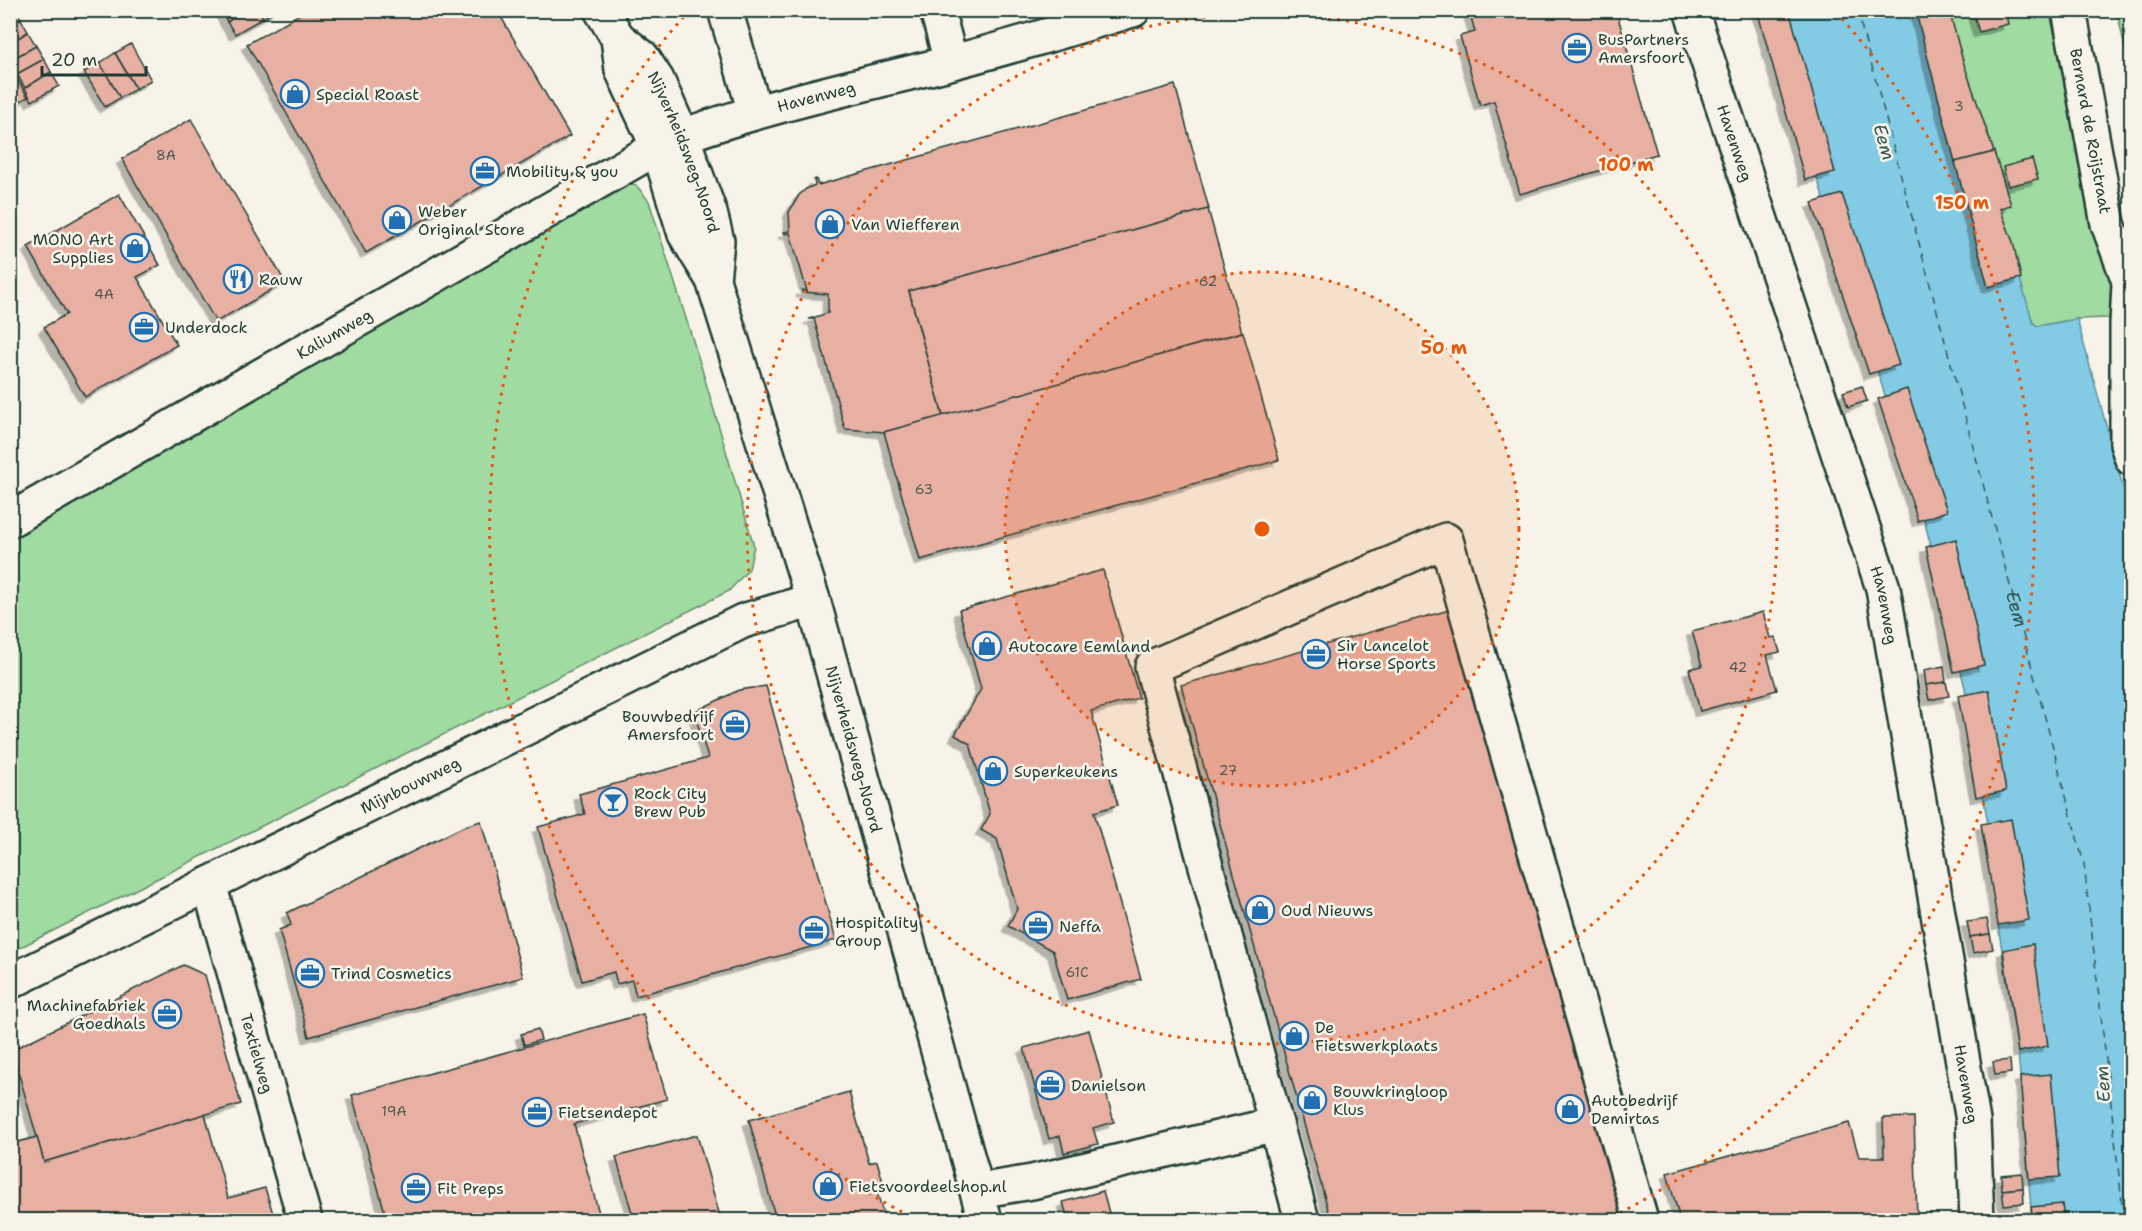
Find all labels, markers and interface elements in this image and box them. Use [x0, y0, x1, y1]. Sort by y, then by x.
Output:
place label: BusPartners Amersfoort [1598, 29, 1689, 68]
office icon: BusPartners Amersfoort [1561, 32, 1593, 64]
scale bar [42, 39, 146, 77]
street label: Bernard de Roijstraat [2065, 47, 2116, 216]
text: 20 m [51, 48, 97, 72]
street label: Nijverheidsweg-Noord [643, 67, 725, 235]
street label: Havenweg [775, 77, 858, 117]
shop icon: Special Roast [279, 78, 311, 110]
place label: Special Roast [316, 84, 419, 105]
house number: 3 [1954, 97, 1964, 115]
street label: Havenweg [1712, 102, 1757, 185]
water label: Eem [1867, 121, 1901, 163]
house number: 8A [156, 146, 176, 164]
text: 100 m [1598, 153, 1654, 177]
office icon: Mobility & you [469, 155, 501, 187]
place label: Mobility & you [506, 161, 618, 182]
text: 150 m [1935, 191, 1990, 215]
place label: Weber Original Store [418, 201, 525, 240]
shop icon: Weber Original Store [381, 204, 413, 236]
shop icon: Van Wiefferen [814, 208, 846, 240]
place label: Van Wiefferen [851, 214, 960, 235]
place label: MONO Art Supplies [33, 229, 114, 268]
shop icon: MONO Art Supplies [119, 232, 151, 264]
restaurant icon: Rauw [222, 263, 254, 295]
place label: Rauw [259, 269, 303, 290]
house number: 62 [1199, 272, 1217, 290]
house number: 4A [94, 285, 114, 303]
street label: Kaliumweg [293, 304, 376, 364]
office icon: Underdock [128, 311, 160, 343]
place label: Underdock [165, 317, 248, 338]
text: 50 m [1421, 336, 1468, 360]
house number: 63 [915, 480, 933, 498]
centre of rings [1252, 519, 1272, 539]
street label: Havenweg [1865, 563, 1902, 646]
water label: Eem [2000, 588, 2033, 630]
shop icon: Autocare Eemland [971, 630, 1003, 662]
place label: Sir Lancelot Horse Sports [1337, 635, 1436, 674]
place label: Autocare Eemland [1008, 636, 1150, 657]
office icon: Sir Lancelot Horse Sports [1300, 638, 1332, 670]
house number: 42 [1729, 658, 1747, 676]
street label: Nijverheidsweg-Noord [821, 663, 887, 835]
place label: Bouwbedrijf Amersfoort [622, 706, 715, 745]
office icon: Bouwbedrijf Amersfoort [719, 709, 751, 741]
street label: Mijnbouwweg [357, 752, 464, 819]
shop icon: Superkeukens [977, 755, 1009, 787]
place label: Superkeukens [1014, 761, 1118, 782]
house number: 27 [1219, 761, 1237, 779]
place label: Rock City Brew Pub [634, 783, 707, 822]
bar icon: Rock City Brew Pub [597, 786, 629, 818]
shop icon: Oud Nieuws [1244, 894, 1276, 926]
place label: Oud Nieuws [1281, 900, 1374, 921]
office icon: Neffa [1022, 910, 1054, 942]
place label: Hospitality Group [835, 912, 918, 951]
office icon: Hospitality Group [798, 915, 830, 947]
place label: Neffa [1059, 916, 1101, 937]
office icon: Trind Cosmetics [294, 957, 326, 989]
place label: Trind Cosmetics [331, 963, 452, 984]
house number: 61C [1065, 963, 1089, 981]
place label: Machinefabriek Goedhals [27, 995, 146, 1034]
office icon: Machinefabriek Goedhals [151, 998, 183, 1030]
street label: Textielweg [235, 1011, 278, 1096]
place label: De Fietswerkplaats [1315, 1017, 1438, 1056]
shop icon: De Fietswerkplaats [1278, 1020, 1310, 1052]
street label: Havenweg [1949, 1043, 1983, 1125]
water label: Eem [2090, 1065, 2116, 1103]
office icon: Danielson [1034, 1069, 1066, 1101]
place label: Danielson [1071, 1075, 1146, 1096]
place label: Bouwkringloop Klus [1333, 1081, 1448, 1120]
shop icon: Bouwkringloop Klus [1296, 1084, 1328, 1116]
place label: Autobedrijf Demirtas [1591, 1090, 1679, 1129]
shop icon: Autobedrijf Demirtas [1554, 1093, 1586, 1125]
office icon: Fietsendepot [521, 1096, 553, 1128]
house number: 19A [381, 1102, 407, 1120]
place label: Fietsendepot [558, 1102, 658, 1123]
shop icon: Fietsvoordeelshop.nl [812, 1170, 844, 1202]
office icon: Fit Preps [400, 1172, 432, 1204]
place label: Fietsvoordeelshop.nl [849, 1176, 1007, 1197]
place label: Fit Preps [437, 1178, 504, 1199]

